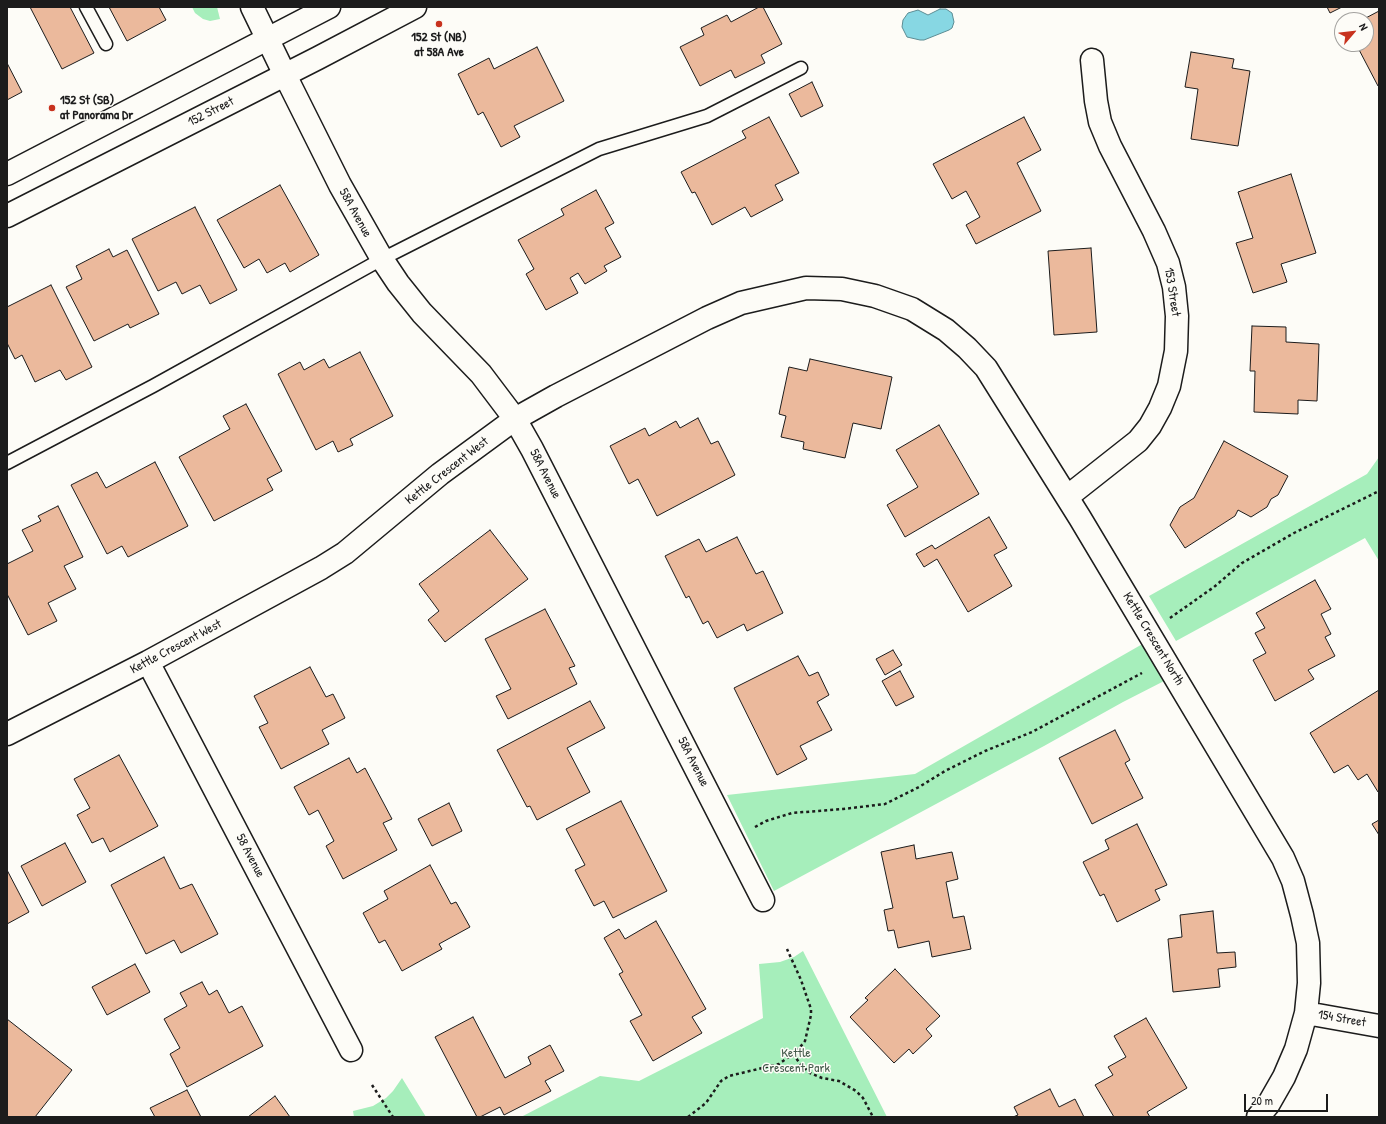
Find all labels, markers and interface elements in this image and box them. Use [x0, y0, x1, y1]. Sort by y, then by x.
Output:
north arrow [1334, 12, 1374, 52]
marker: 152 St (NB) at 58A Ave [434, 19, 444, 29]
text: N [1356, 21, 1371, 33]
place label: 152 St (NB) at 58A Ave [411, 30, 467, 61]
place label: 152 St (SB) at Panorama Dr [60, 93, 133, 124]
street label: 152 Street [185, 94, 237, 130]
marker: 152 St (SB) at Panorama Dr [47, 103, 57, 113]
street label: 58A Avenue [335, 186, 375, 240]
street label: 153 Street [1160, 266, 1184, 318]
street label: Kettle Crescent West [402, 434, 492, 508]
street label: 58A Avenue [526, 447, 564, 501]
street label: Kettle Crescent North [1119, 590, 1187, 688]
street label: Kettle Crescent West [128, 616, 224, 678]
street label: 58A Avenue [674, 735, 712, 789]
street label: 58 Avenue [232, 832, 268, 880]
street label: 154 Street [1317, 1007, 1367, 1031]
park label: Kettle Crescent Park [762, 1046, 830, 1077]
scale bar [1246, 1086, 1330, 1112]
text: 20 m [1251, 1092, 1273, 1109]

